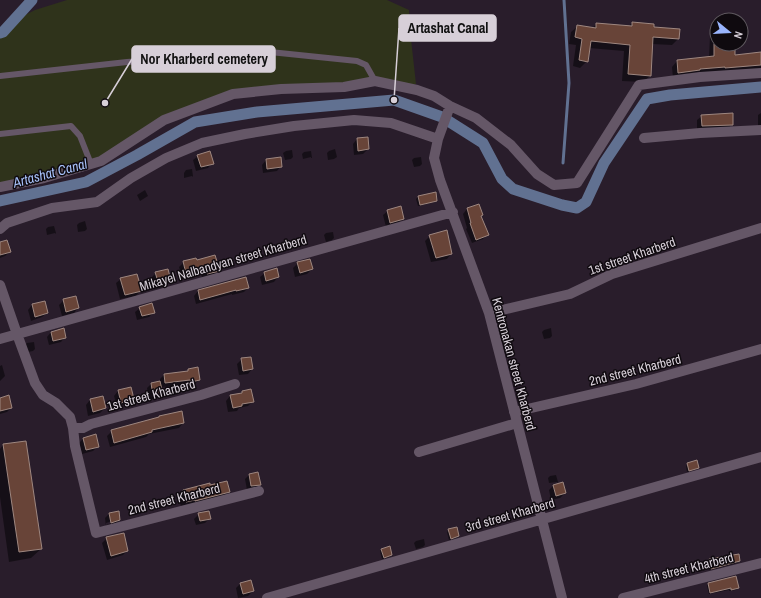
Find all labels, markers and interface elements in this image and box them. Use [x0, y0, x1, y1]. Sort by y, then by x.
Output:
north arrow [709, 12, 749, 52]
callout: Artashat Canal [399, 15, 496, 41]
text: Artashat Canal [407, 19, 489, 37]
text: N [731, 30, 746, 40]
callout: Nor Kharberd cemetery [132, 46, 275, 72]
text: Nor Kharberd cemetery [140, 50, 268, 68]
water label: Artashat Canal [10, 154, 89, 192]
street label: Mikayel Nalbandyan street Kharberd [137, 231, 309, 295]
street label: 1st street Kharberd [586, 233, 678, 279]
street label: Kentronakan street Kharberd [488, 296, 540, 432]
street label: 2nd street Kharberd [587, 350, 683, 390]
street label: 1st street Kharberd [105, 375, 197, 415]
street label: 2nd street Kharberd [126, 479, 222, 519]
street label: 3rd street Kharberd [464, 494, 557, 536]
street label: 4th street Kharberd [643, 549, 735, 587]

